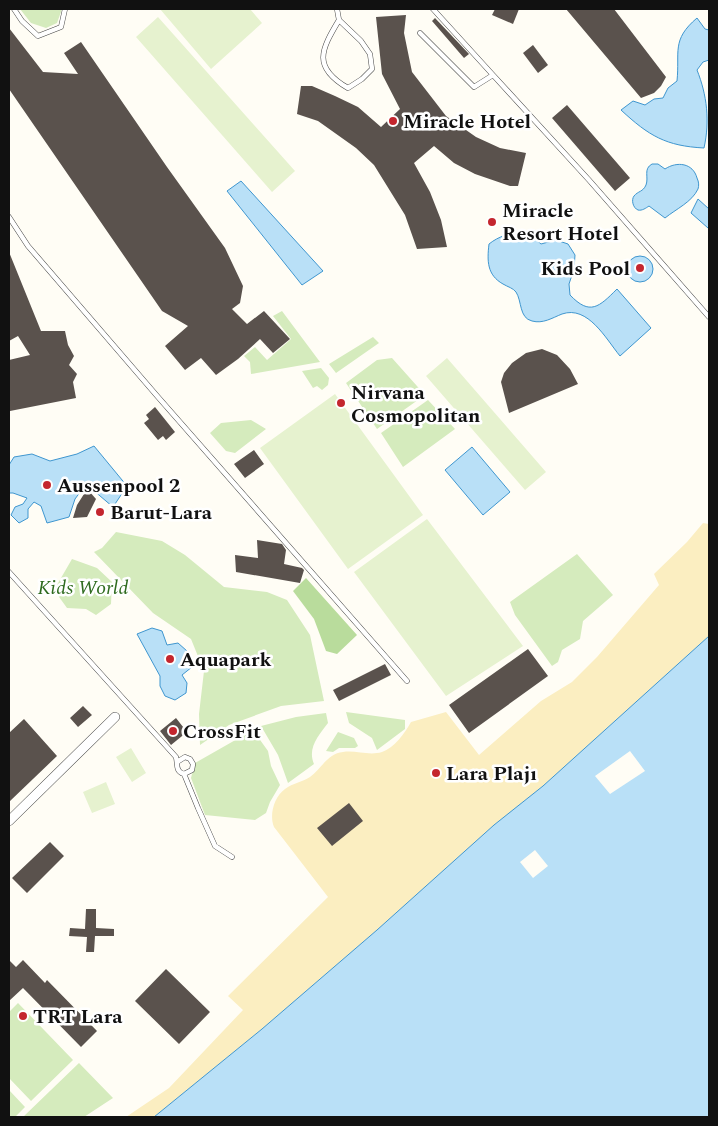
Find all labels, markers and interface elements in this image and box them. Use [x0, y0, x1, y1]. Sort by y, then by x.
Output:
place label: Miracle Hotel [403, 107, 531, 137]
marker: Miracle Hotel [387, 115, 399, 127]
place label: Miracle Resort Hotel [502, 196, 619, 249]
marker: Miracle Resort Hotel [486, 216, 498, 228]
place label: Kids Pool [541, 254, 630, 284]
marker: Kids Pool [634, 262, 646, 274]
place label: Nirvana Cosmopolitan [351, 378, 480, 431]
marker: Nirvana Cosmopolitan [335, 397, 347, 409]
place label: Aussenpool 2 [57, 471, 180, 501]
marker: Aussenpool 2 [41, 479, 53, 491]
place label: Barut-Lara [110, 498, 213, 528]
marker: Barut-Lara [94, 506, 106, 518]
park label: Kids World [37, 573, 129, 603]
place label: Aquapark [180, 645, 271, 675]
marker: Aquapark [164, 653, 176, 665]
place label: CrossFit [183, 717, 261, 747]
marker: CrossFit [167, 725, 179, 737]
place label: Lara Plajı [446, 759, 537, 789]
marker: Lara Plajı [430, 767, 442, 779]
place label: TRT Lara [33, 1002, 123, 1032]
marker: TRT Lara [17, 1010, 29, 1022]

